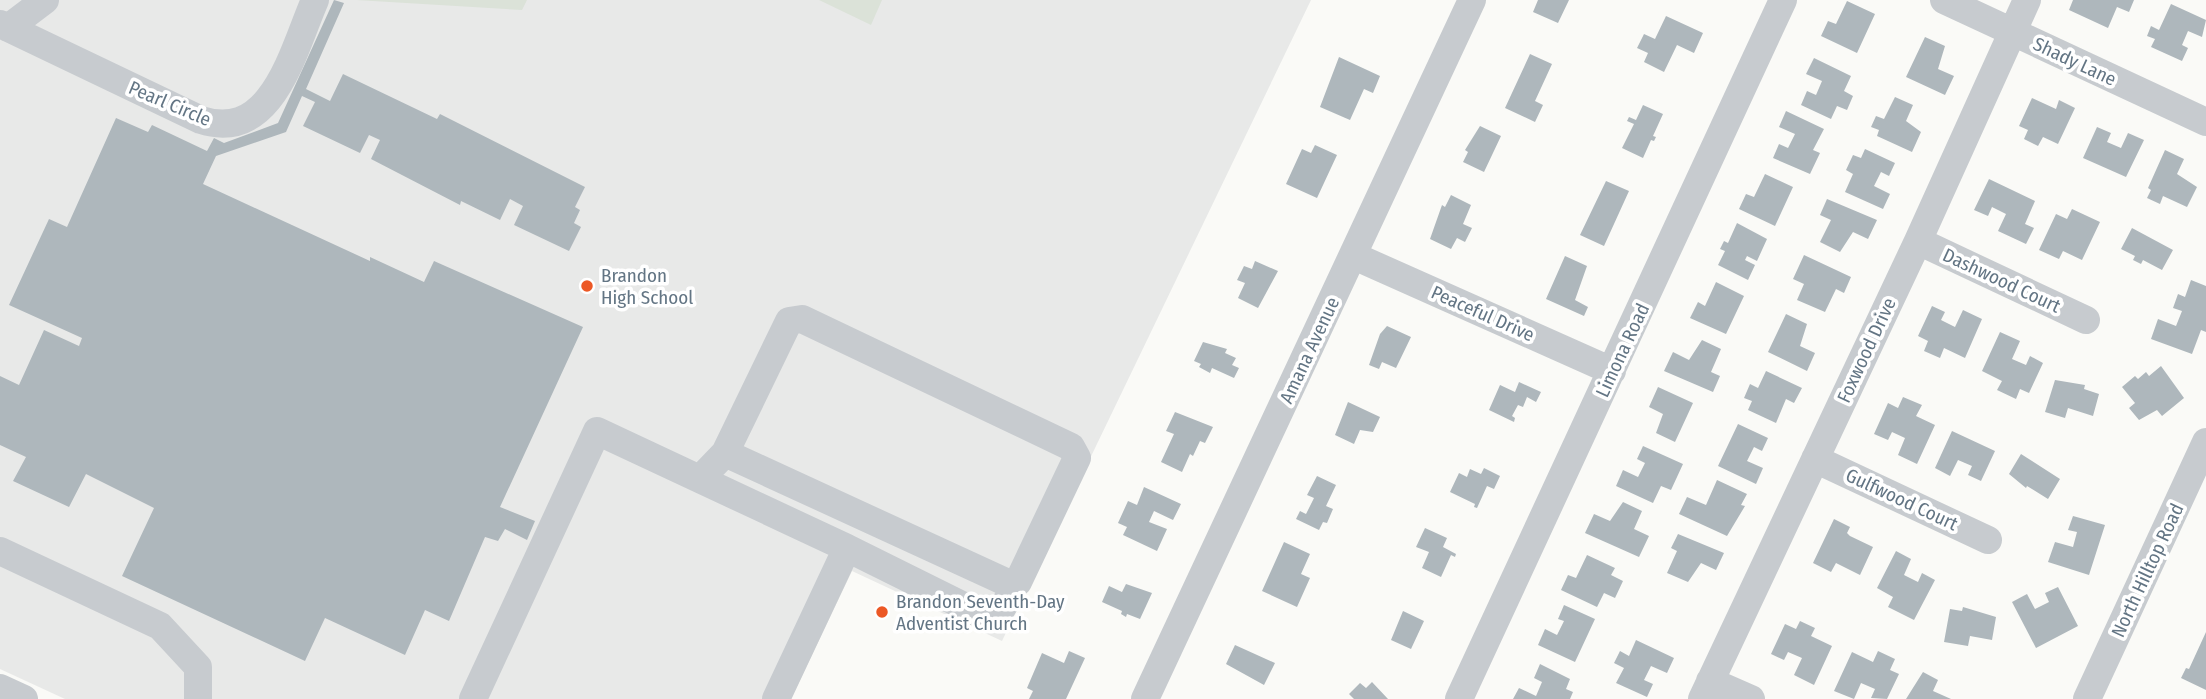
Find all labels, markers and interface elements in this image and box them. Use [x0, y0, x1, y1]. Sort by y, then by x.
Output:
street label: Shady Lane [2030, 32, 2120, 91]
street label: Pearl Circle [125, 76, 214, 131]
street label: Dashwood Court [1939, 243, 2065, 318]
place label: Brandon High School [601, 264, 693, 309]
marker: Brandon High School [579, 278, 595, 294]
street label: Peaceful Drive [1428, 280, 1538, 346]
street label: Amana Avenue [1275, 293, 1344, 407]
street label: Foxwood Drive [1832, 294, 1901, 406]
street label: Limona Road [1591, 300, 1654, 401]
street label: Gulfwood Court [1842, 464, 1962, 536]
street label: North Hilltop Road [2106, 500, 2189, 641]
place label: Brandon Seventh-Day Adventist Church [896, 590, 1065, 635]
marker: Brandon Seventh-Day Adventist Church [874, 604, 890, 620]

